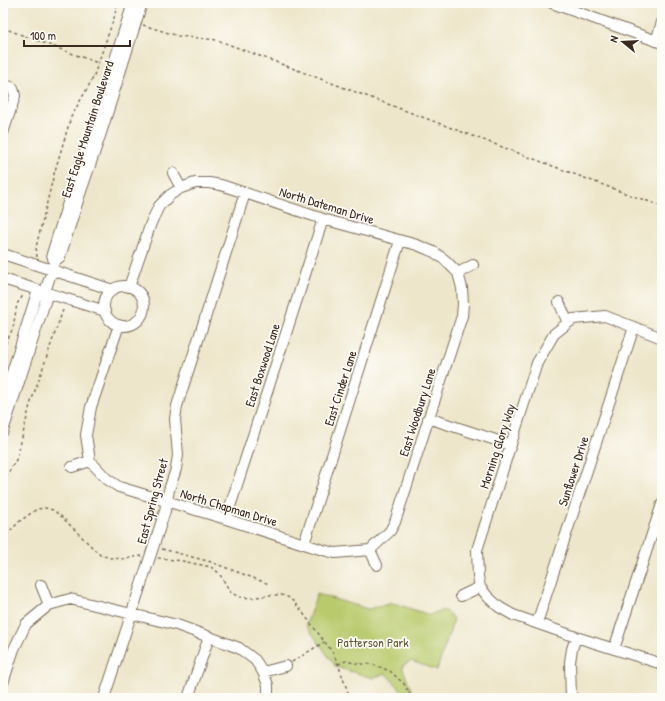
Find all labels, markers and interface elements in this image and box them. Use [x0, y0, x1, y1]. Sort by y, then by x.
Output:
scale bar [24, 22, 130, 48]
north arrow [603, 22, 643, 62]
text: 100 m [30, 27, 56, 44]
text: N [606, 34, 621, 44]
street label: East Eagle Mountain Boulevard [56, 58, 118, 200]
street label: North Dateman Drive [277, 182, 377, 228]
street label: East Boxwood Lane [240, 321, 284, 409]
street label: East Cinder Lane [319, 348, 361, 428]
street label: East Woodbury Lane [394, 366, 440, 458]
street label: Morning Glory Way [475, 401, 519, 491]
street label: Sunflower Drive [553, 434, 593, 508]
street label: East Spring Street [132, 456, 172, 546]
street label: North Chapman Drive [178, 484, 280, 530]
park label: Patterson Park [337, 633, 409, 651]

